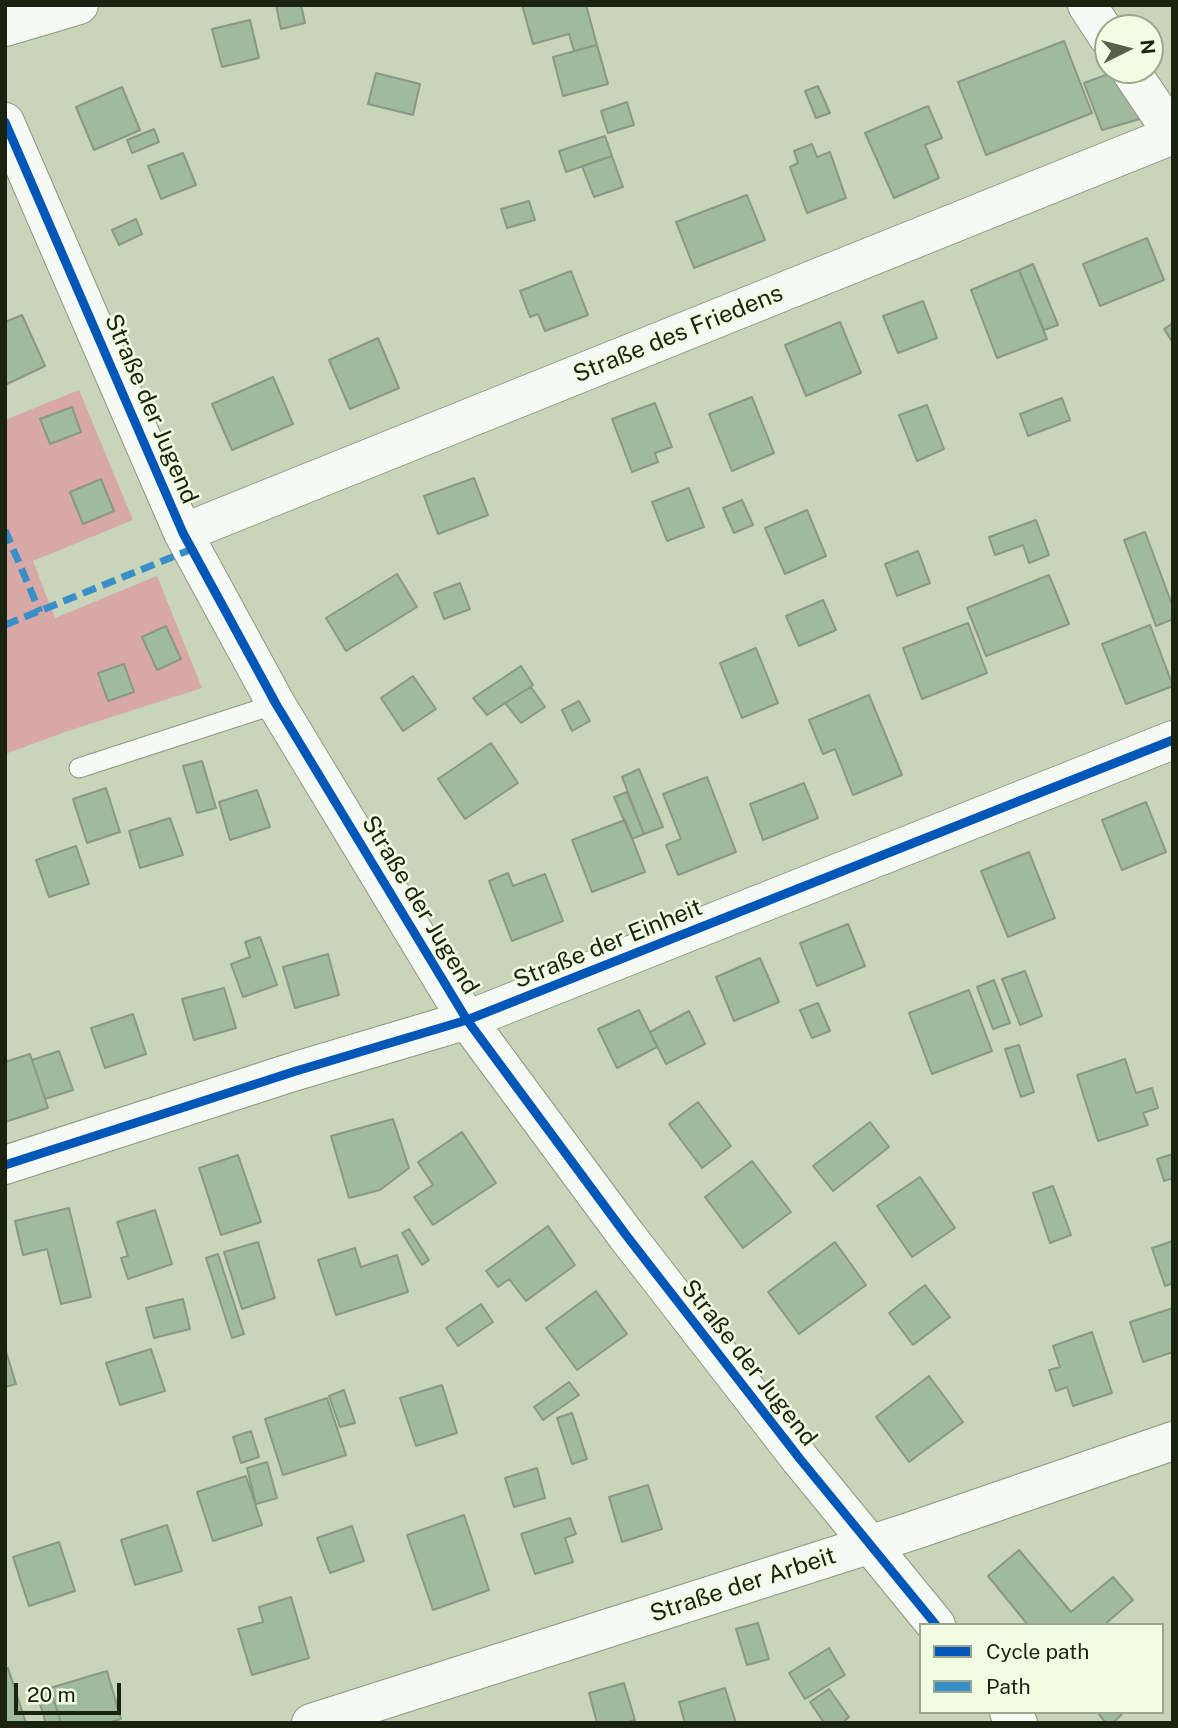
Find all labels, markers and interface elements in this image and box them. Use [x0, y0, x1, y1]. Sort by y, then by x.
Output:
north arrow [1094, 14, 1164, 84]
text: N [1136, 38, 1160, 56]
street label: Straße des Friedens [569, 279, 787, 389]
street label: Straße der Jugend [98, 310, 204, 508]
street label: Straße der Jugend [355, 810, 485, 1000]
street label: Straße der Einheit [509, 893, 707, 995]
street label: Straße der Jugend [675, 1274, 823, 1452]
street label: Straße der Arbeit [647, 1541, 839, 1629]
legend [919, 1623, 1164, 1714]
text: Cycle path [986, 1639, 1089, 1664]
scale bar [18, 1668, 124, 1712]
text: Path [986, 1674, 1031, 1699]
text: 20 m [27, 1682, 76, 1707]

